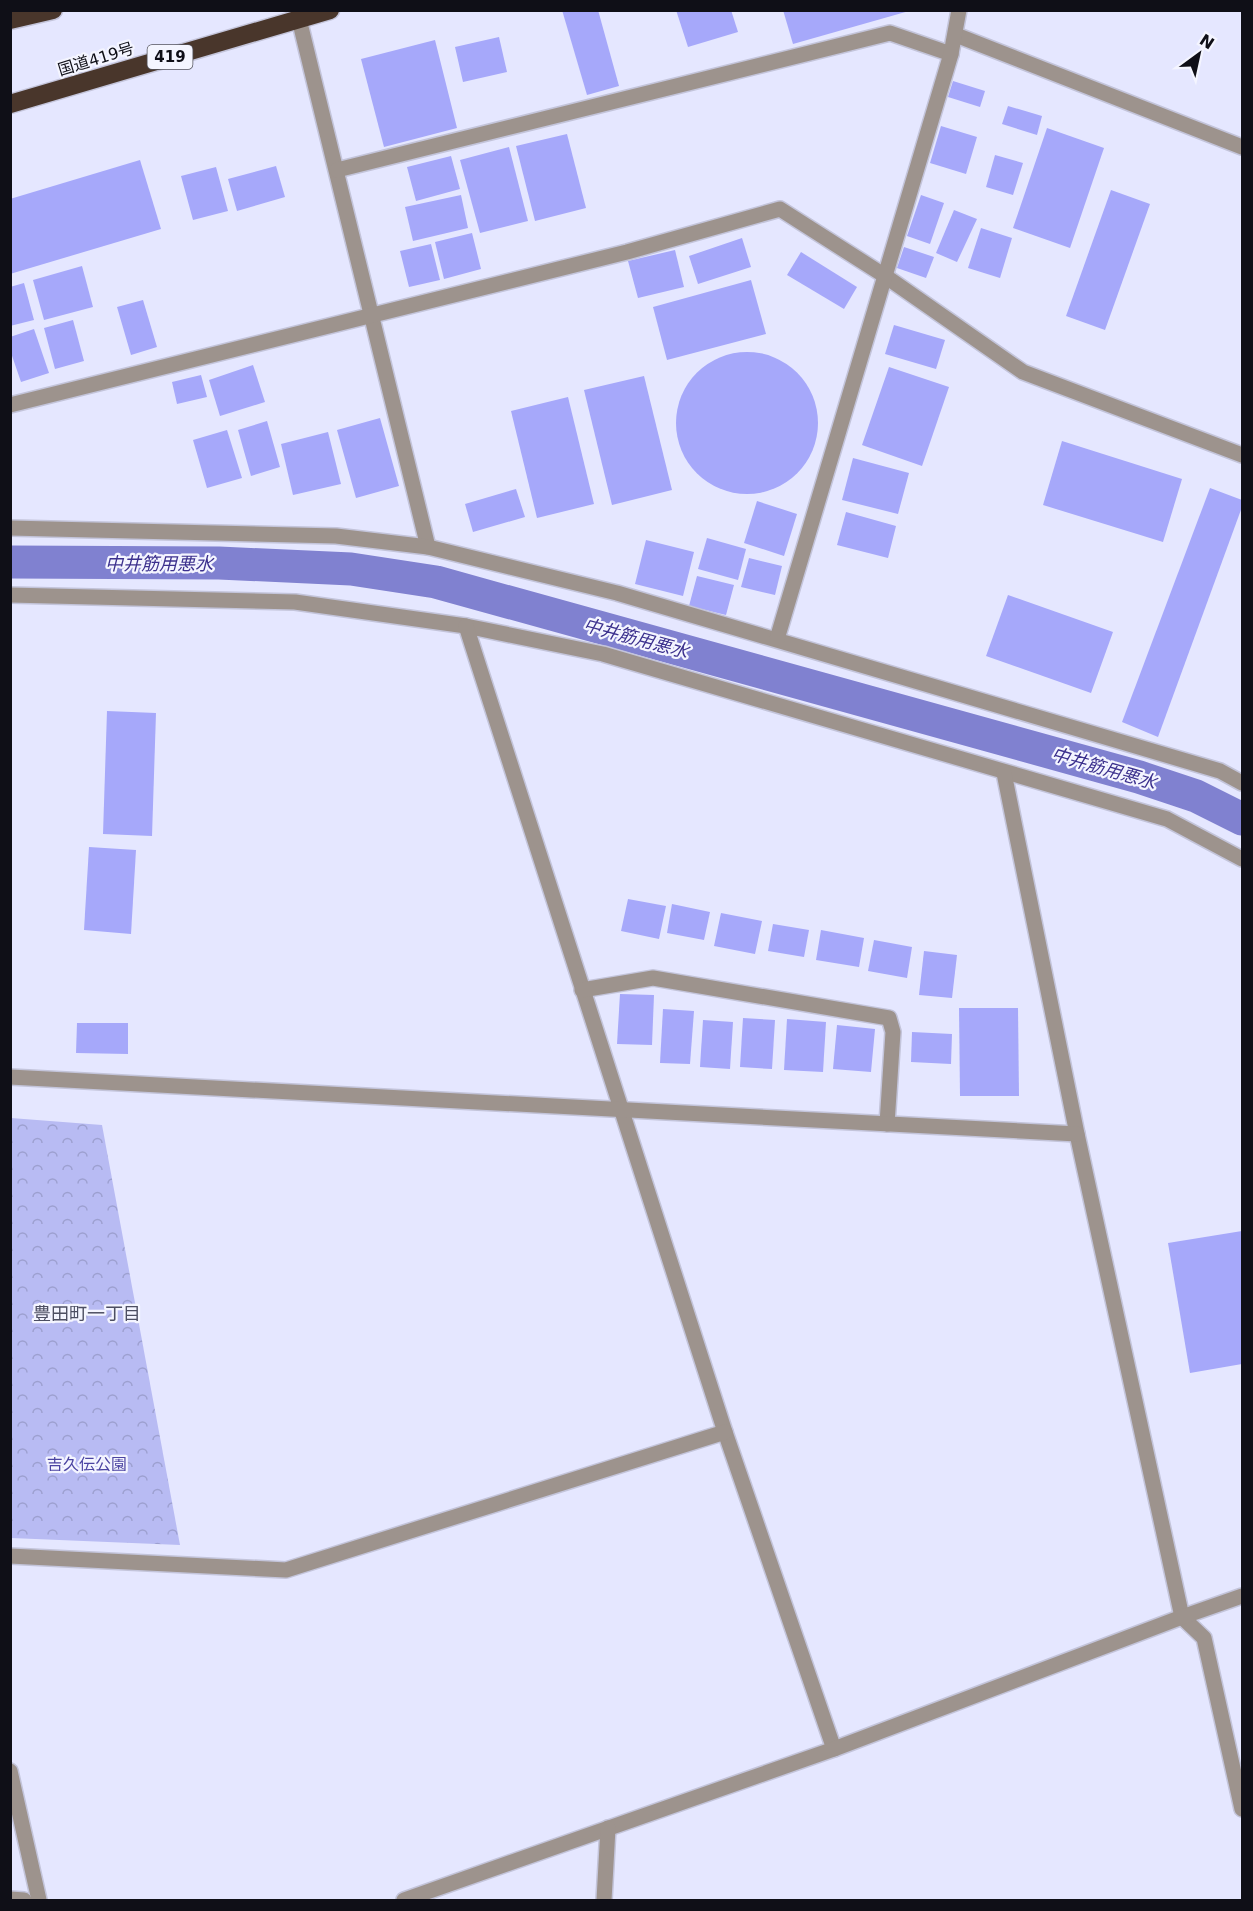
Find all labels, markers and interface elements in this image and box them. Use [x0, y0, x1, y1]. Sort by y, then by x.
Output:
north arrow [1169, 24, 1229, 84]
text: N [1196, 30, 1218, 53]
street label: 国道419号 [56, 38, 136, 80]
road number: 419 [148, 45, 192, 69]
water label: 中井筋用悪水 [105, 553, 215, 574]
water label: 中井筋用悪水 [581, 614, 693, 663]
water label: 中井筋用悪水 [1049, 743, 1161, 794]
district label: 豊田町一丁目 [33, 1303, 141, 1324]
park label: 吉久伝公園 [47, 1455, 127, 1474]

